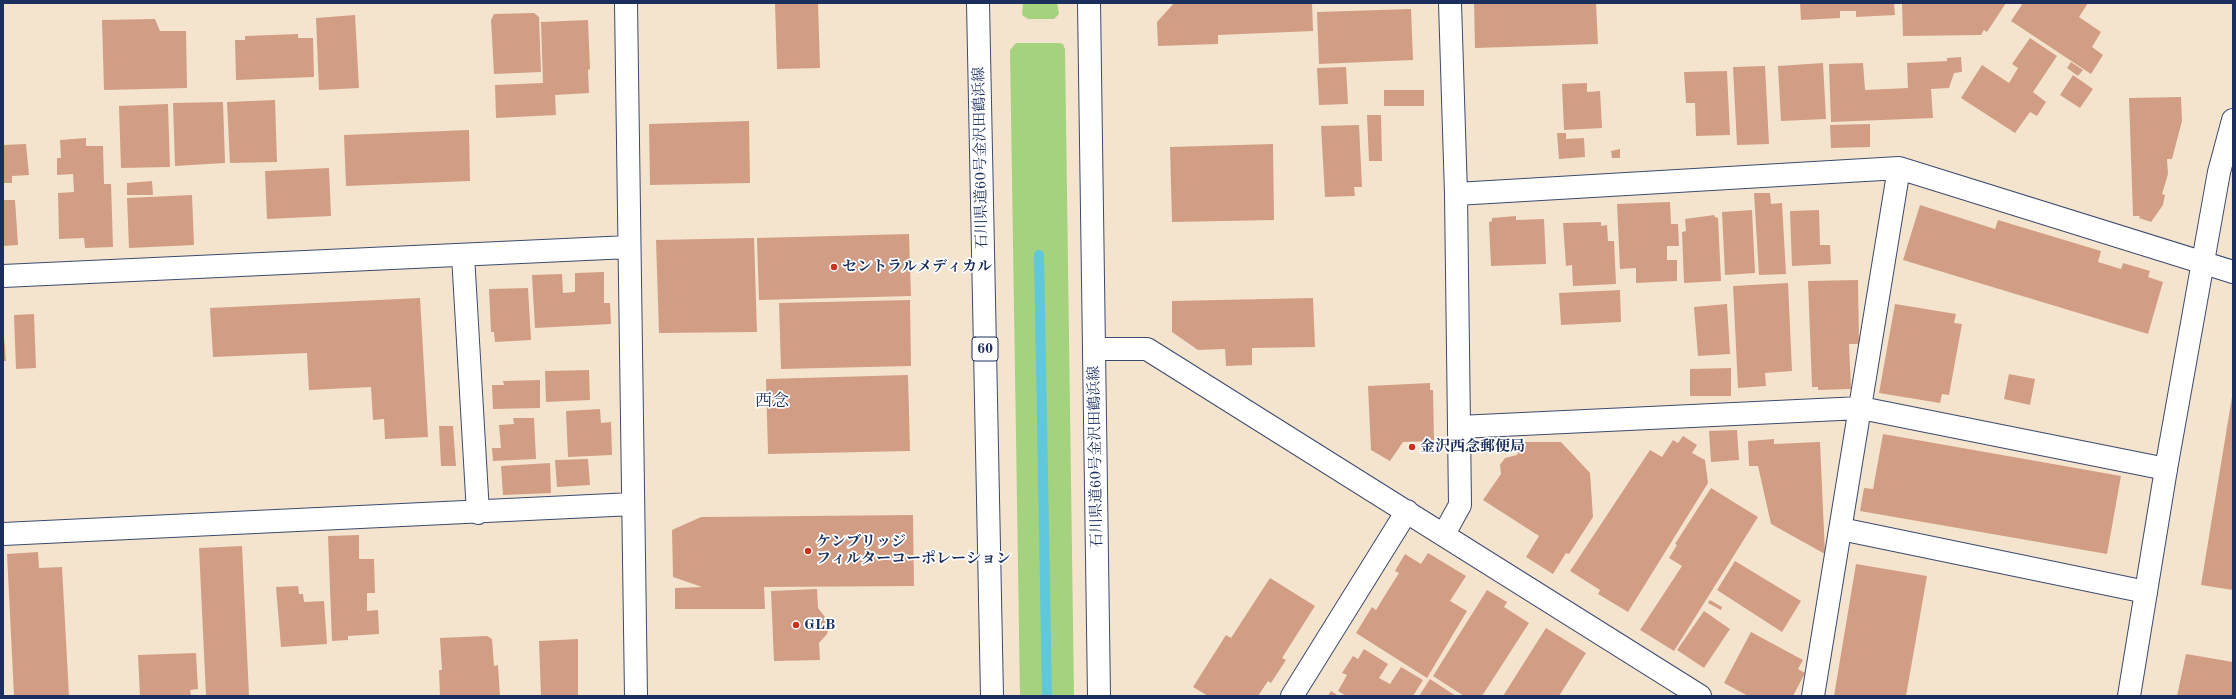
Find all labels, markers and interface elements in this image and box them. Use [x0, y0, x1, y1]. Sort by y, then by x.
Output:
street label: 石川県道60号金沢田鶴浜線 [970, 67, 992, 249]
place label: セントラルメディカル [842, 258, 992, 276]
marker: セントラルメディカル [829, 262, 839, 272]
road number: 60 [972, 337, 998, 361]
street label: 石川県道60号金沢田鶴浜線 [1085, 366, 1107, 548]
district label: 西念 [755, 392, 789, 412]
place label: 金沢西念郵便局 [1420, 438, 1525, 456]
marker: 金沢西念郵便局 [1407, 442, 1417, 452]
place label: ケンブリッジ フィルターコーポレーション [816, 533, 1011, 568]
marker: ケンブリッジ フィルターコーポレーション [803, 546, 813, 556]
place label: GLB [804, 616, 835, 634]
marker: GLB [791, 620, 801, 630]

